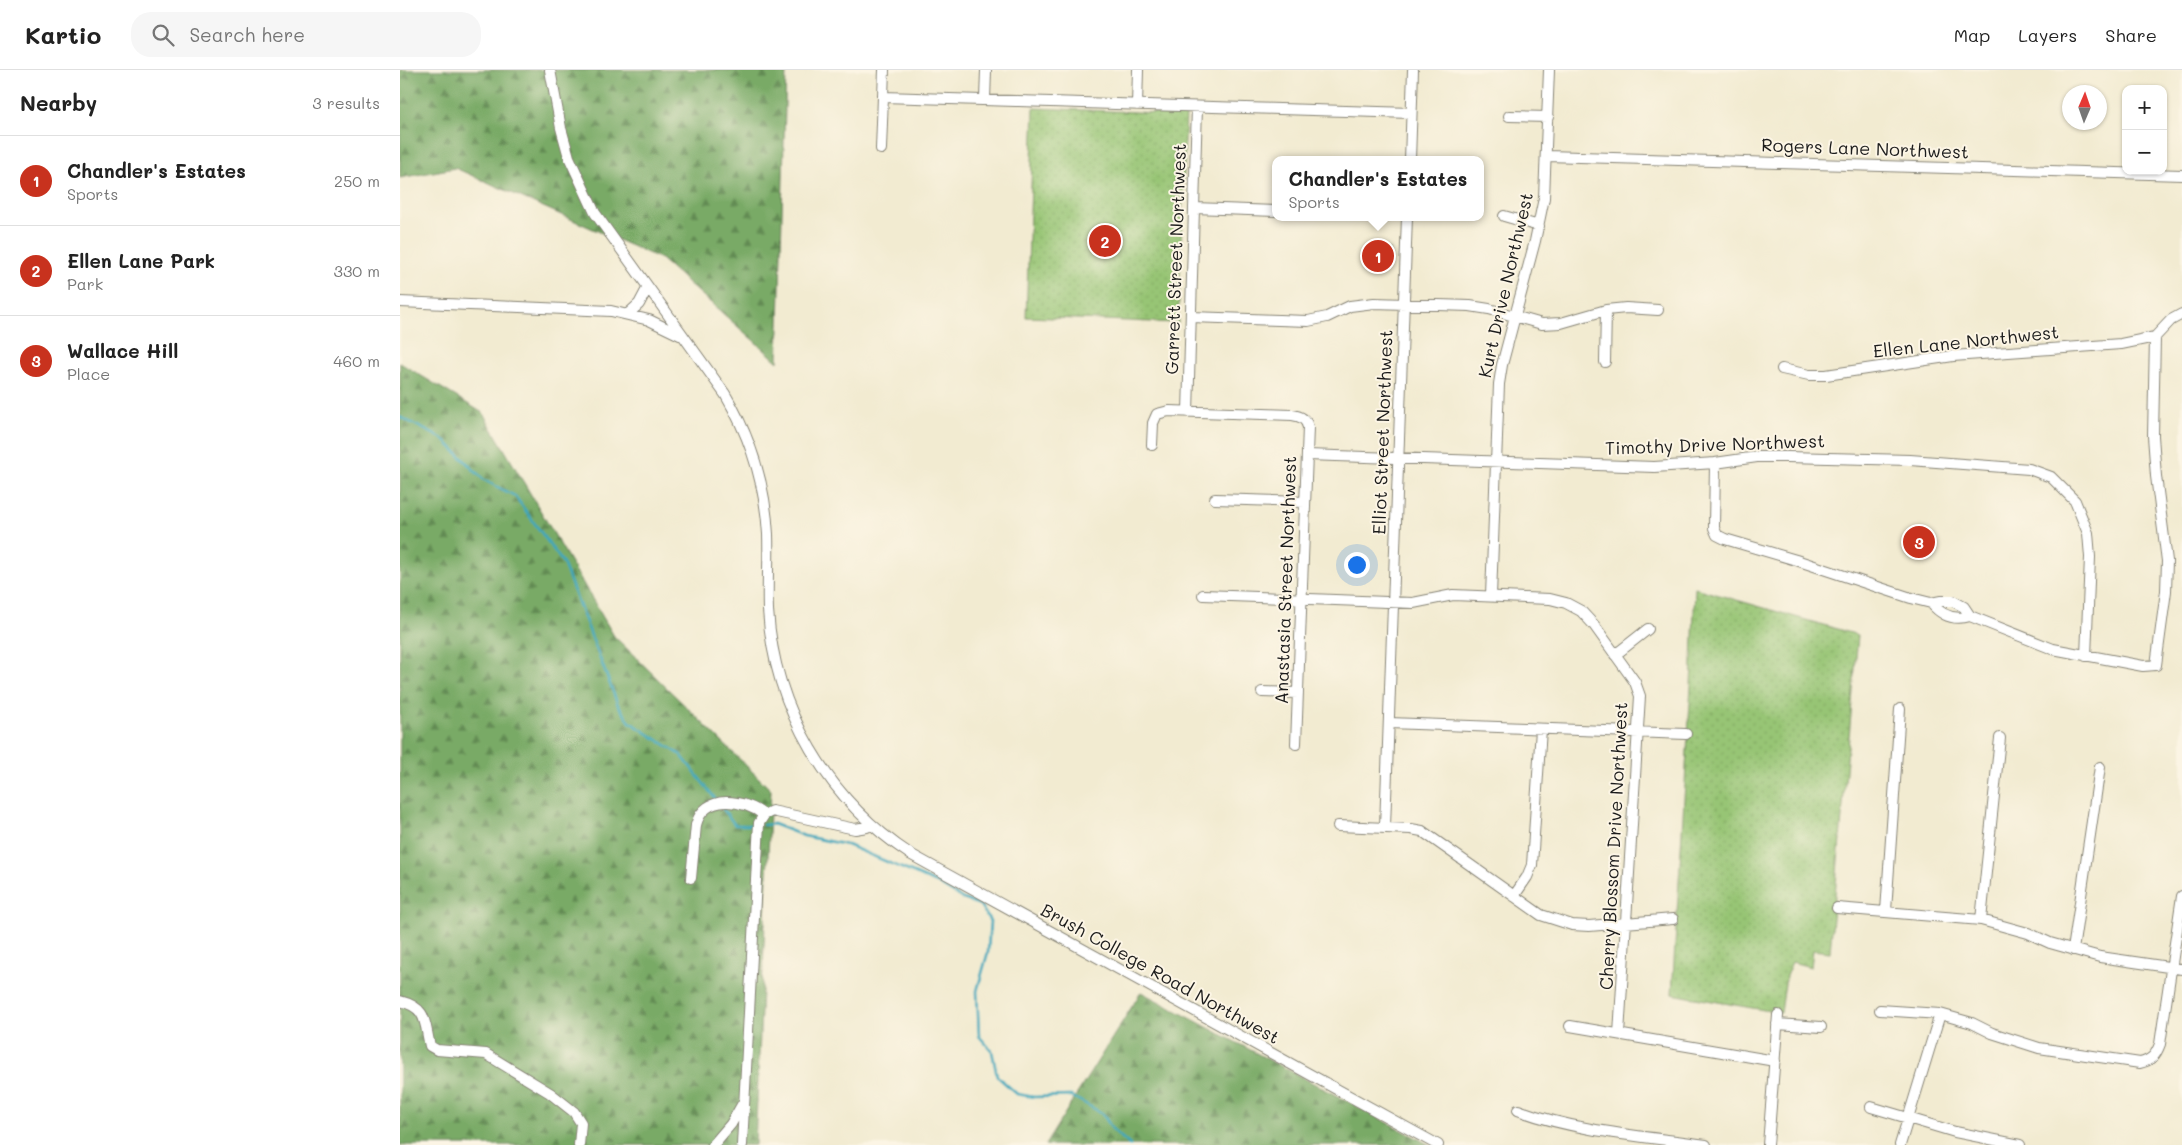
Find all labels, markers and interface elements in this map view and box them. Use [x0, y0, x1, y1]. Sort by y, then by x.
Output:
search box [131, 12, 481, 57]
text: Kartio [25, 19, 101, 50]
icon: search [149, 21, 177, 49]
text: Search here [189, 22, 305, 47]
text: Map [1954, 23, 1990, 47]
text: Layers [2018, 23, 2077, 47]
text: Share [2105, 23, 2157, 47]
north arrow [2062, 85, 2107, 130]
map controls [2122, 85, 2167, 175]
button: + [2122, 85, 2167, 130]
text: Nearby [20, 89, 97, 116]
text: 3 results [312, 92, 380, 113]
button: − [2122, 130, 2167, 175]
street label: Rogers Lane Northwest [1761, 132, 1969, 164]
street label: Garrett Street Northwest [1159, 143, 1191, 375]
popup [1272, 156, 1484, 221]
text: Chandler's Estates [67, 158, 246, 183]
text: Chandler's Estates [1289, 166, 1467, 191]
text: 1 [32, 170, 40, 191]
text: 250 m [334, 170, 380, 191]
text: Sports [67, 183, 118, 204]
street label: Kurt Drive Northwest [1472, 190, 1538, 380]
text: Sports [1289, 191, 1340, 212]
pin: 2 [1089, 222, 1121, 260]
pin: 1 [1362, 237, 1394, 275]
text: Ellen Lane Park [67, 248, 215, 273]
text: 2 [32, 260, 40, 281]
text: 330 m [334, 260, 380, 281]
text: Park [67, 273, 103, 294]
street label: Ellen Lane Northwest [1872, 319, 2060, 363]
street label: Elliot Street Northwest [1366, 329, 1398, 535]
text: Wallace Hill [67, 338, 178, 363]
text: 3 [31, 350, 41, 371]
text: 460 m [333, 350, 380, 371]
text: Place [67, 363, 110, 384]
street label: Timothy Drive Northwest [1605, 428, 1825, 460]
street label: Anastasia Street Northwest [1269, 455, 1301, 705]
pin: 3 [1903, 523, 1935, 561]
your location [1344, 552, 1370, 578]
street label: Cherry Blossom Drive Northwest [1593, 701, 1633, 990]
street label: Brush College Road Northwest [1037, 897, 1284, 1049]

